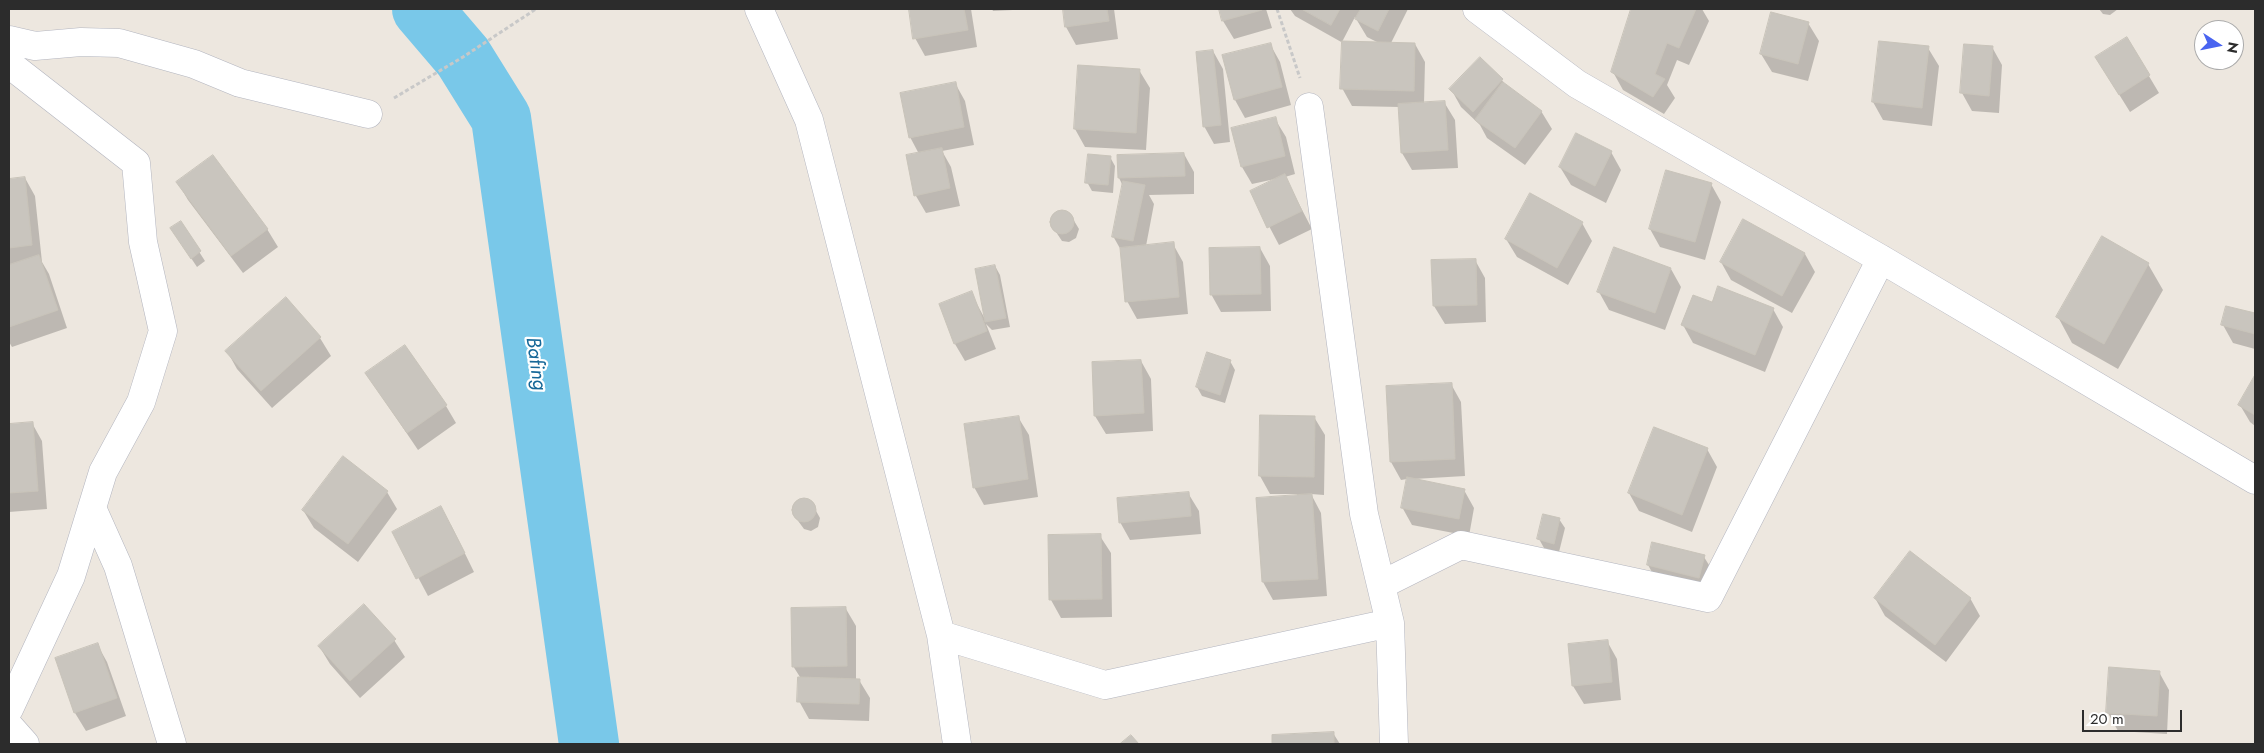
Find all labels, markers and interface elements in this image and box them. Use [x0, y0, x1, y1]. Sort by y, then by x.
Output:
north arrow [2194, 20, 2244, 70]
text: N [2222, 40, 2244, 55]
water label: Bafing [519, 336, 551, 392]
scale bar [2084, 700, 2184, 732]
text: 20 m [2090, 708, 2124, 730]

